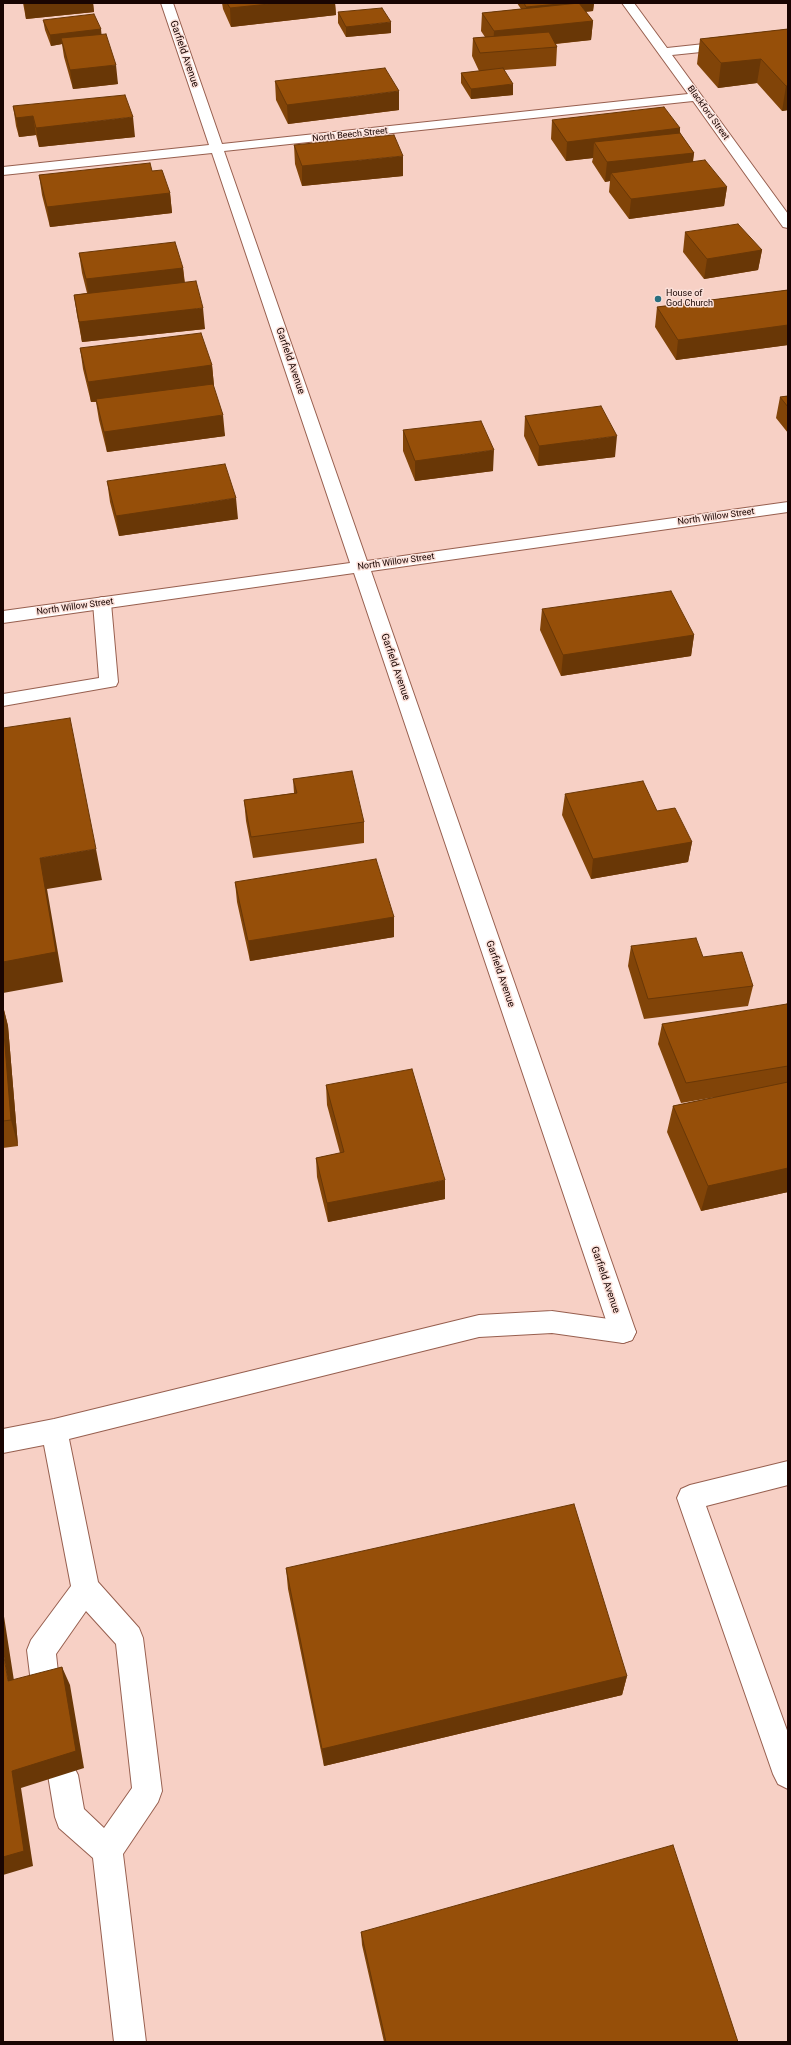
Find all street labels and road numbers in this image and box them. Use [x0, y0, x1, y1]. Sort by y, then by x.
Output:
street label: Garfield Avenue [167, 19, 201, 89]
street label: Blackford Street [685, 84, 731, 142]
street label: North Beech Street [312, 126, 388, 144]
street label: Garfield Avenue [273, 326, 307, 396]
street label: North Willow Street [677, 506, 755, 528]
street label: North Willow Street [357, 551, 435, 573]
street label: North Willow Street [36, 596, 114, 618]
street label: Garfield Avenue [378, 632, 412, 702]
street label: Garfield Avenue [483, 939, 517, 1009]
street label: Garfield Avenue [588, 1245, 622, 1315]

